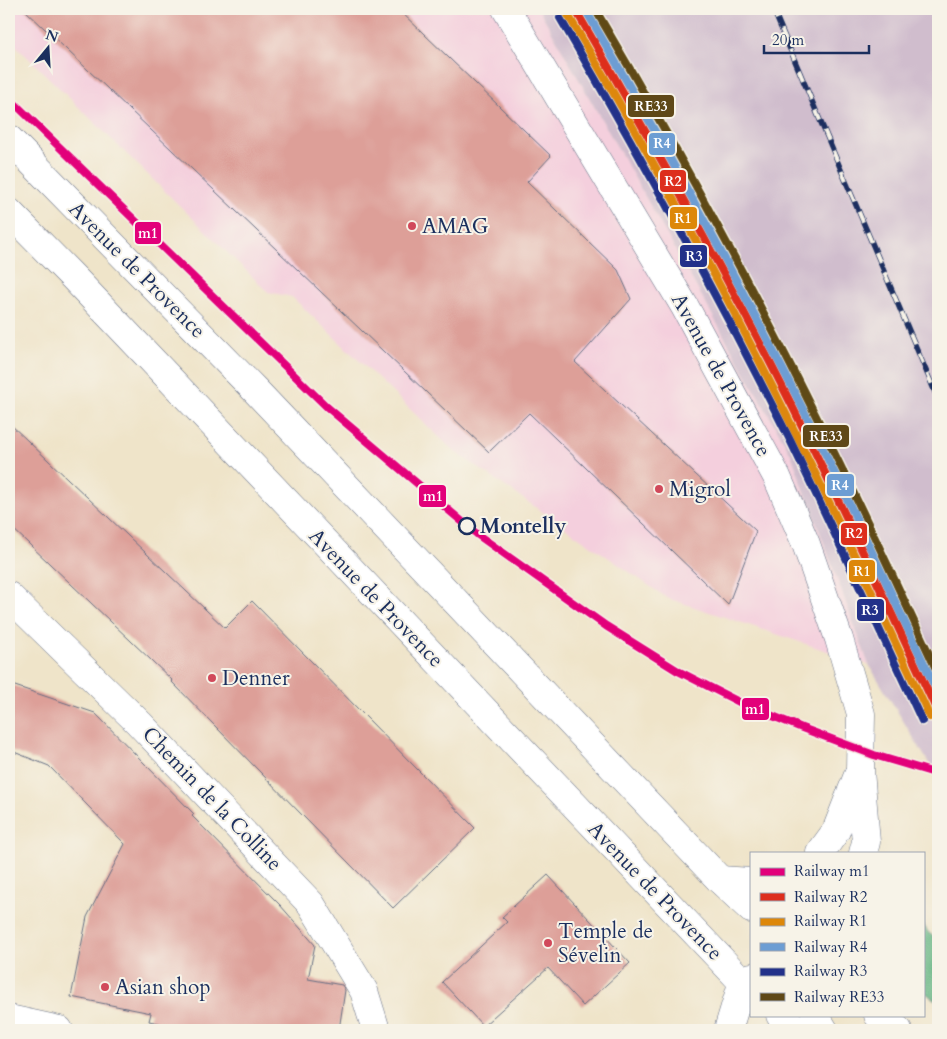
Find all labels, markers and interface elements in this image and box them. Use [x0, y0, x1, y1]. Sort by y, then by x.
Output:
north arrow [22, 22, 72, 72]
scale bar [764, 22, 870, 54]
text: N [43, 25, 61, 47]
text: 20 m [772, 30, 804, 50]
line badge: RE33 [627, 94, 675, 118]
text: RE33 [634, 97, 668, 116]
line badge: R4 [648, 132, 676, 156]
text: R4 [653, 134, 671, 153]
line badge: R2 [659, 169, 687, 193]
text: R2 [664, 172, 682, 191]
street label: Avenue de Provence [62, 195, 212, 345]
line badge: R1 [669, 206, 698, 230]
text: R1 [674, 209, 692, 228]
place label: AMAG [422, 212, 489, 241]
marker: AMAG [406, 220, 418, 232]
line badge: m1 [134, 221, 162, 245]
text: m1 [138, 224, 158, 243]
line badge: R3 [679, 244, 708, 268]
text: R3 [685, 247, 703, 266]
street label: Avenue de Provence [664, 288, 778, 462]
line badge: RE33 [802, 424, 850, 448]
text: RE33 [809, 427, 843, 446]
line badge: R4 [826, 473, 855, 497]
place label: Migrol [669, 475, 731, 504]
text: R4 [831, 476, 849, 495]
marker: Migrol [653, 483, 665, 495]
line badge: m1 [418, 484, 447, 508]
text: m1 [423, 487, 443, 506]
place label: Montelly [480, 512, 566, 541]
marker: Montelly [458, 517, 476, 535]
street label: Avenue de Provence [302, 522, 450, 674]
line badge: R2 [840, 522, 868, 546]
text: R2 [845, 524, 863, 543]
line badge: R1 [848, 559, 876, 583]
text: R1 [853, 562, 871, 581]
line badge: R3 [856, 598, 885, 622]
text: R3 [861, 601, 879, 620]
place label: Denner [222, 664, 290, 693]
marker: Denner [206, 672, 218, 684]
line badge: m1 [741, 697, 770, 721]
text: m1 [745, 700, 765, 719]
street label: Chemin de la Colline [135, 721, 289, 877]
street label: Avenue de Provence [581, 815, 729, 967]
legend [750, 852, 924, 1016]
text: Railway m1 [794, 861, 870, 881]
text: Railway R2 [794, 887, 868, 907]
text: Railway R1 [794, 911, 867, 931]
place label: Temple de Sévelin [558, 917, 653, 970]
marker: Temple de Sévelin [542, 937, 554, 949]
text: Railway R4 [794, 937, 868, 957]
text: Railway R3 [794, 961, 867, 981]
place label: Asian shop [115, 973, 211, 1002]
marker: Asian shop [99, 981, 111, 993]
text: Railway RE33 [794, 987, 884, 1007]

